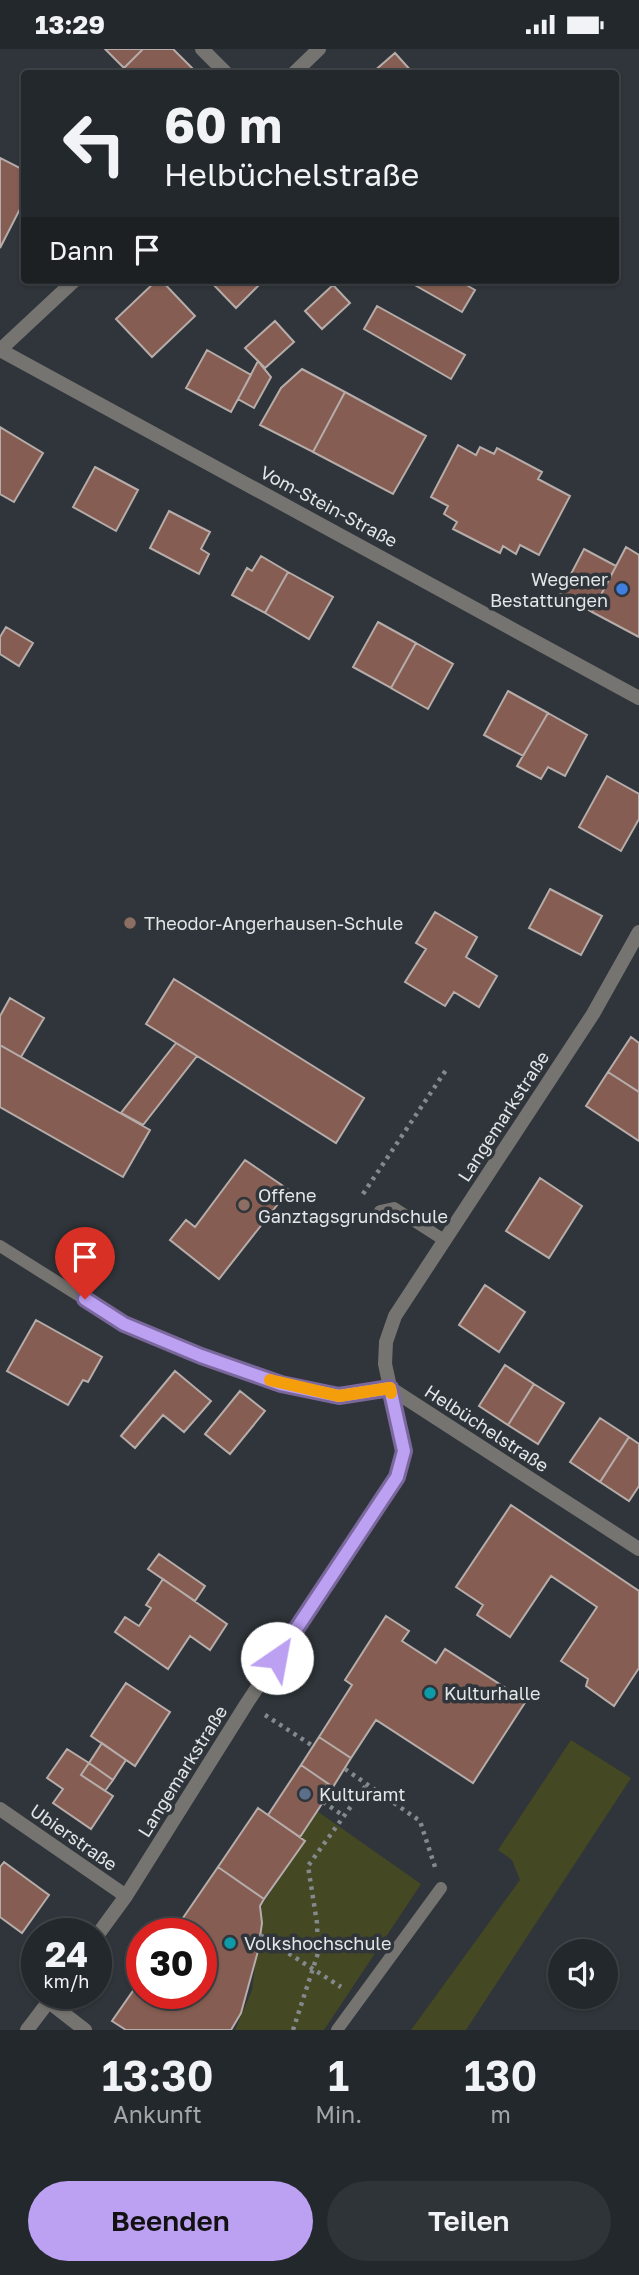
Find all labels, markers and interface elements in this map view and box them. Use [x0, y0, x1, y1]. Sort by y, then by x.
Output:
text: 13:29 [35, 9, 105, 40]
text: 60 m [164, 95, 282, 154]
icon: left [49, 98, 140, 189]
text: Helbüchelstraße [164, 155, 419, 193]
icon: arrive [128, 231, 166, 269]
text: Dann [49, 235, 114, 266]
street label: Vom-Stein-Straße [257, 461, 401, 551]
place label: Wegener Bestattungen [490, 568, 608, 611]
marker: Wegener Bestattungen [614, 581, 630, 597]
place label: Theodor-Angerhausen-Schule [144, 912, 403, 934]
marker: Theodor-Angerhausen-Schule [122, 915, 138, 931]
street label: Langemarkstraße [453, 1047, 553, 1185]
place label: Offene Ganztagsgrundschule [258, 1184, 448, 1227]
marker: Offene Ganztagsgrundschule [236, 1197, 252, 1213]
pin [55, 1227, 115, 1299]
icon: arrive [66, 1238, 104, 1276]
street label: Helbüchelstraße [421, 1380, 553, 1476]
position arrow [240, 1621, 314, 1695]
place label: Kulturhalle [444, 1682, 540, 1704]
marker: Kulturhalle [422, 1685, 438, 1701]
street label: Langemarkstraße [133, 1701, 231, 1841]
place label: Kulturamt [319, 1783, 405, 1805]
marker: Kulturamt [297, 1786, 313, 1802]
street label: Ubierstraße [26, 1799, 122, 1875]
speed limit sign: 30 [126, 1918, 217, 2009]
place label: Volkshochschule [244, 1932, 391, 1954]
text: 24 [45, 1933, 88, 1975]
marker: Volkshochschule [222, 1935, 238, 1951]
map controls [548, 1939, 618, 2009]
button: sound [548, 1939, 618, 2009]
text: km/h [44, 1970, 89, 1992]
text: 13:30 [102, 2050, 213, 2100]
text: 1 [328, 2050, 349, 2100]
text: 130 [464, 2050, 537, 2100]
text: Ankunft [113, 2100, 202, 2128]
text: Min. [315, 2100, 362, 2128]
text: m [490, 2100, 511, 2128]
button: Beenden [28, 2181, 313, 2261]
button: Teilen [327, 2181, 611, 2261]

